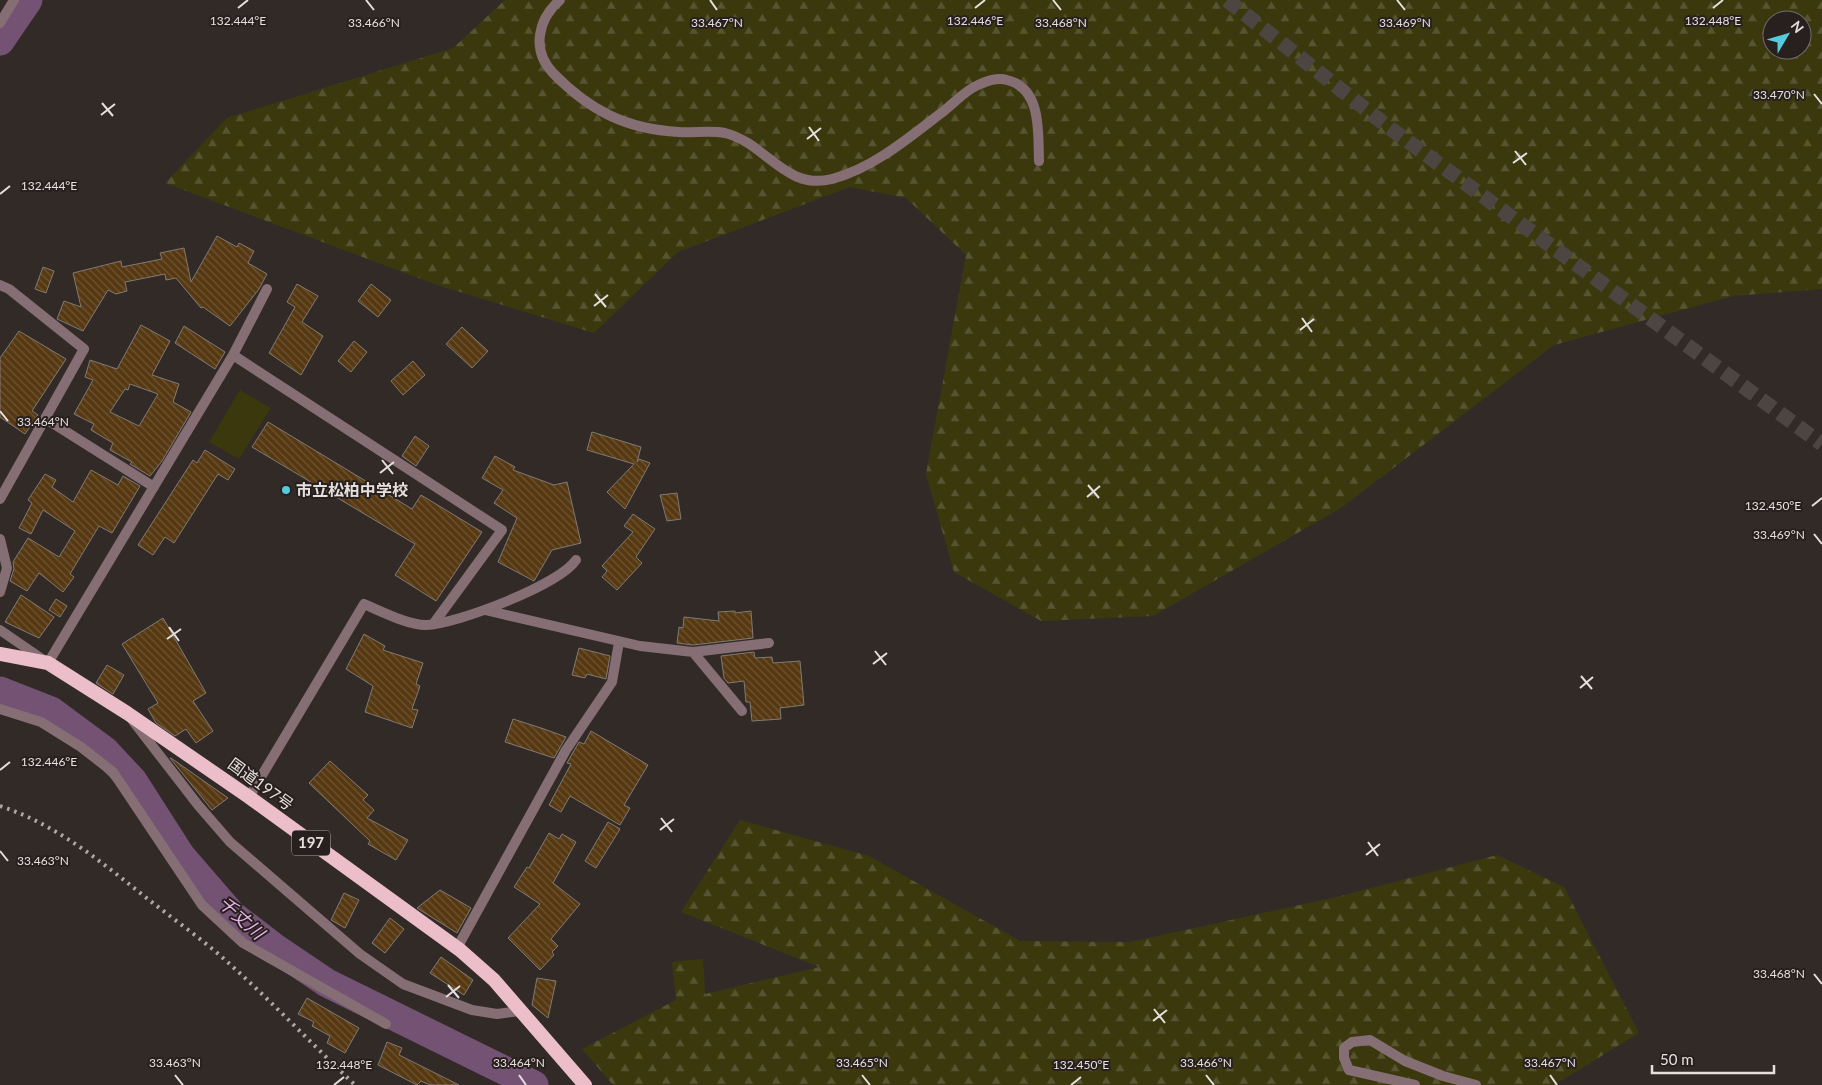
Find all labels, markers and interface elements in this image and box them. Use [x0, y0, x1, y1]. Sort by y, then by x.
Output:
north arrow [1762, 10, 1812, 60]
text: 132.444°E [210, 13, 266, 28]
text: 132.446°E [947, 13, 1003, 28]
text: 132.448°E [1685, 13, 1741, 28]
text: 33.466°N [348, 15, 400, 30]
text: 33.467°N [691, 15, 743, 30]
text: 33.468°N [1035, 15, 1087, 30]
text: 33.469°N [1379, 15, 1431, 30]
text: N [1788, 17, 1808, 36]
text: 33.470°N [1753, 87, 1805, 102]
text: 132.444°E [21, 178, 77, 193]
text: 33.464°N [17, 414, 69, 429]
place label: 市立松柏中学校 [296, 480, 408, 499]
marker: 市立松柏中学校 [280, 484, 292, 496]
text: 132.450°E [1745, 498, 1801, 513]
text: 33.469°N [1753, 527, 1805, 542]
text: 132.446°E [21, 754, 77, 769]
street label: 国道197号 [225, 754, 298, 814]
road number: 197 [292, 830, 330, 856]
text: 33.463°N [17, 853, 69, 868]
water label: 千丈川 [214, 891, 271, 945]
text: 33.468°N [1753, 966, 1805, 981]
scale bar [1652, 1042, 1774, 1074]
text: 50 m [1660, 1050, 1694, 1068]
text: 33.463°N [149, 1055, 201, 1070]
text: 33.464°N [493, 1055, 545, 1070]
text: 33.465°N [836, 1055, 888, 1070]
text: 33.466°N [1180, 1055, 1232, 1070]
text: 33.467°N [1524, 1055, 1576, 1070]
text: 132.448°E [316, 1057, 372, 1072]
text: 132.450°E [1053, 1057, 1109, 1072]

